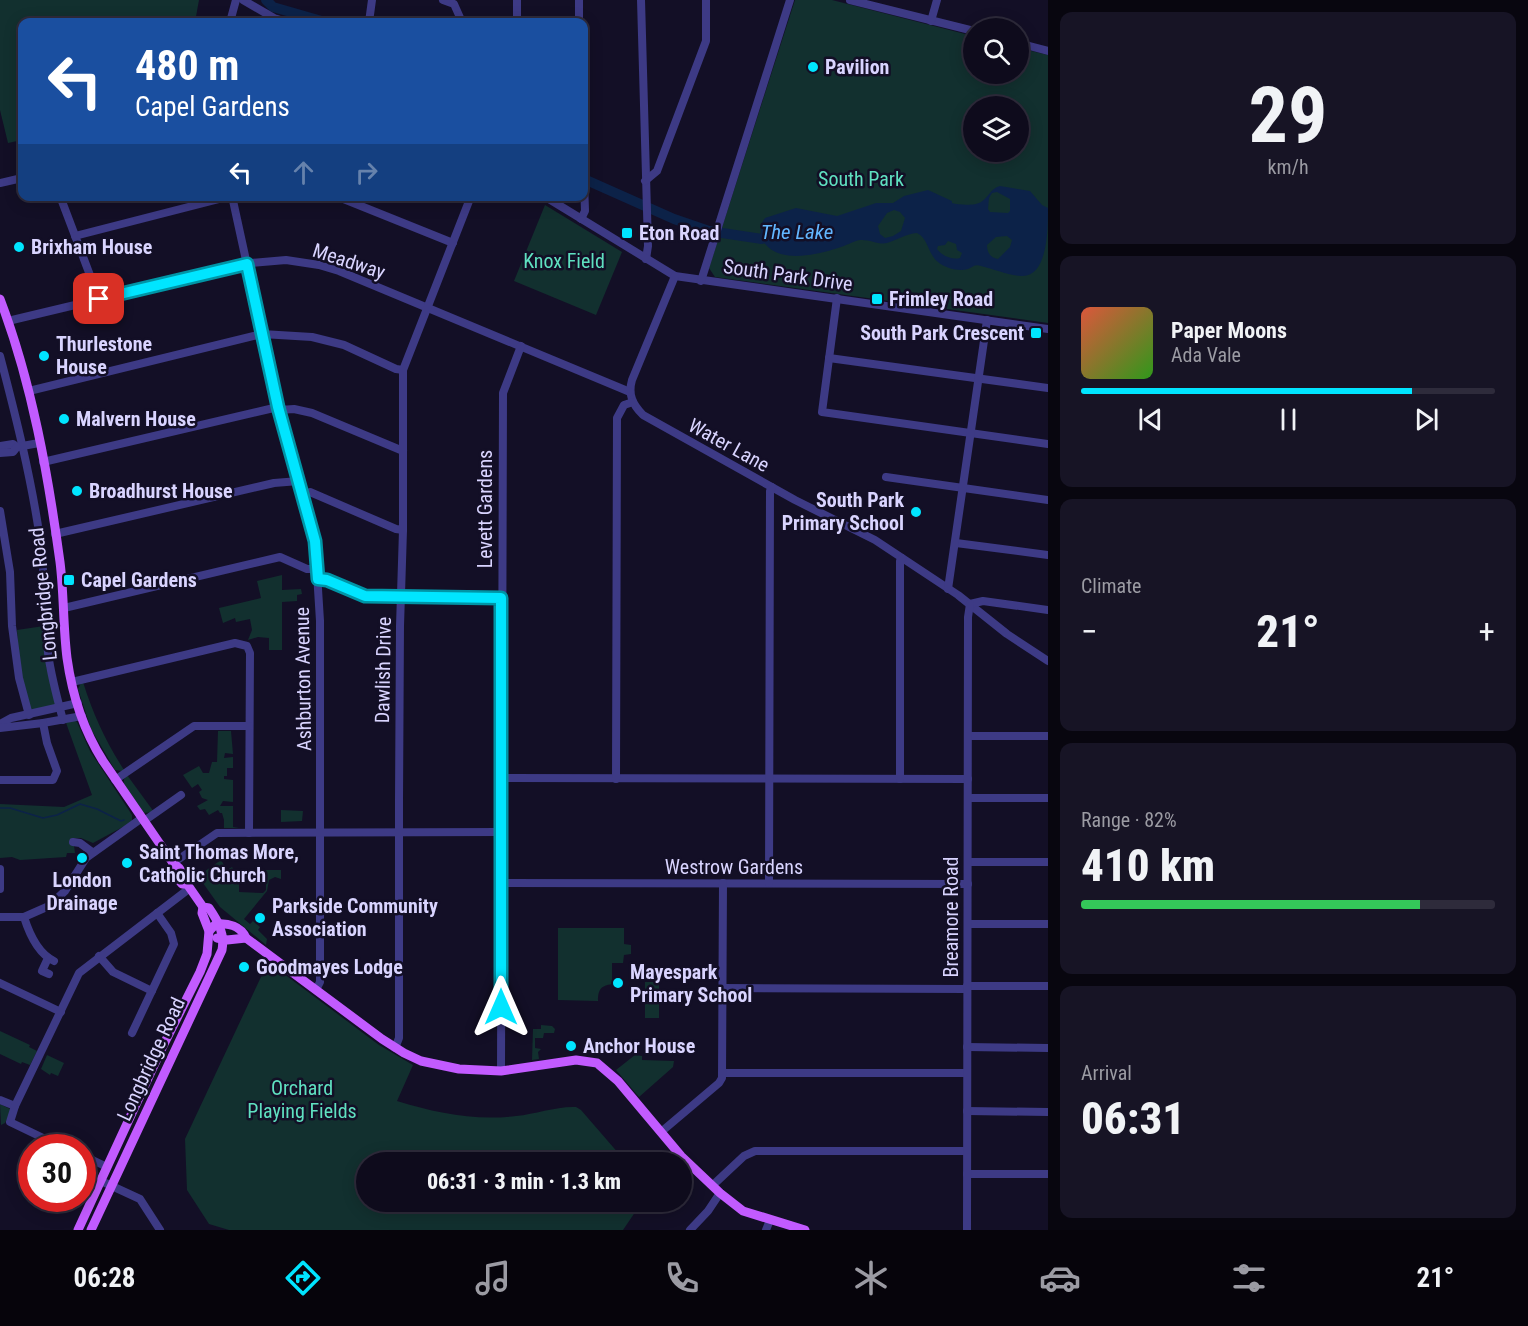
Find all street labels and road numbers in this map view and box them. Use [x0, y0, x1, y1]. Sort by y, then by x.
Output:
street label: Meadway [310, 238, 388, 284]
street label: South Park Drive [722, 254, 854, 296]
street label: Water Lane [684, 413, 774, 477]
street label: Levett Gardens [473, 450, 497, 568]
street label: Longbridge Road [24, 526, 62, 662]
street label: Ashburton Avenue [290, 607, 316, 751]
street label: Dawlish Drive [370, 617, 396, 723]
street label: Westrow Gardens [665, 855, 803, 879]
street label: Breamore Road [939, 857, 963, 977]
street label: Longbridge Road [112, 993, 190, 1125]

